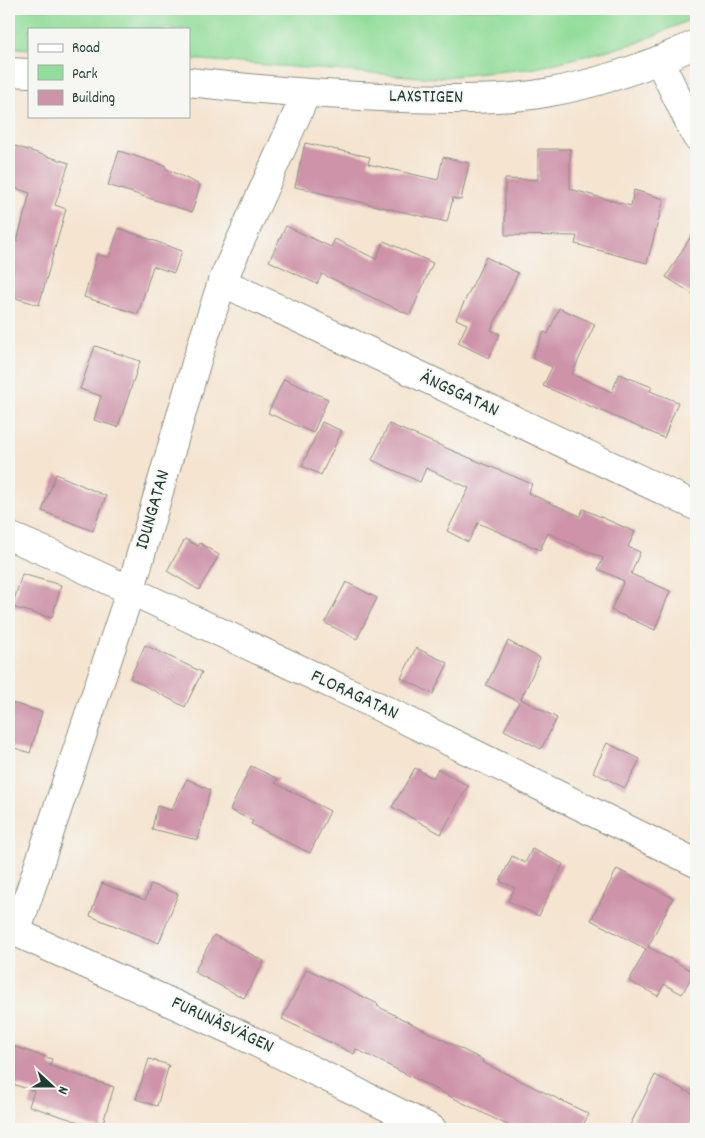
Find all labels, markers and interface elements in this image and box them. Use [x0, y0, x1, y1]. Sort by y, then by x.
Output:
legend [28, 28, 190, 118]
text: Road [72, 38, 100, 60]
text: Park [72, 64, 98, 86]
street label: LAXSTIGEN [389, 84, 463, 112]
text: Building [72, 88, 115, 110]
street label: ÄNGSGATAN [415, 365, 503, 425]
street label: IDUNGATAN [130, 467, 178, 553]
street label: FLORAGATAN [306, 664, 402, 728]
street label: FURUNÄSVÄGEN [166, 990, 278, 1062]
north arrow [28, 1060, 78, 1110]
text: N [52, 1083, 73, 1097]

